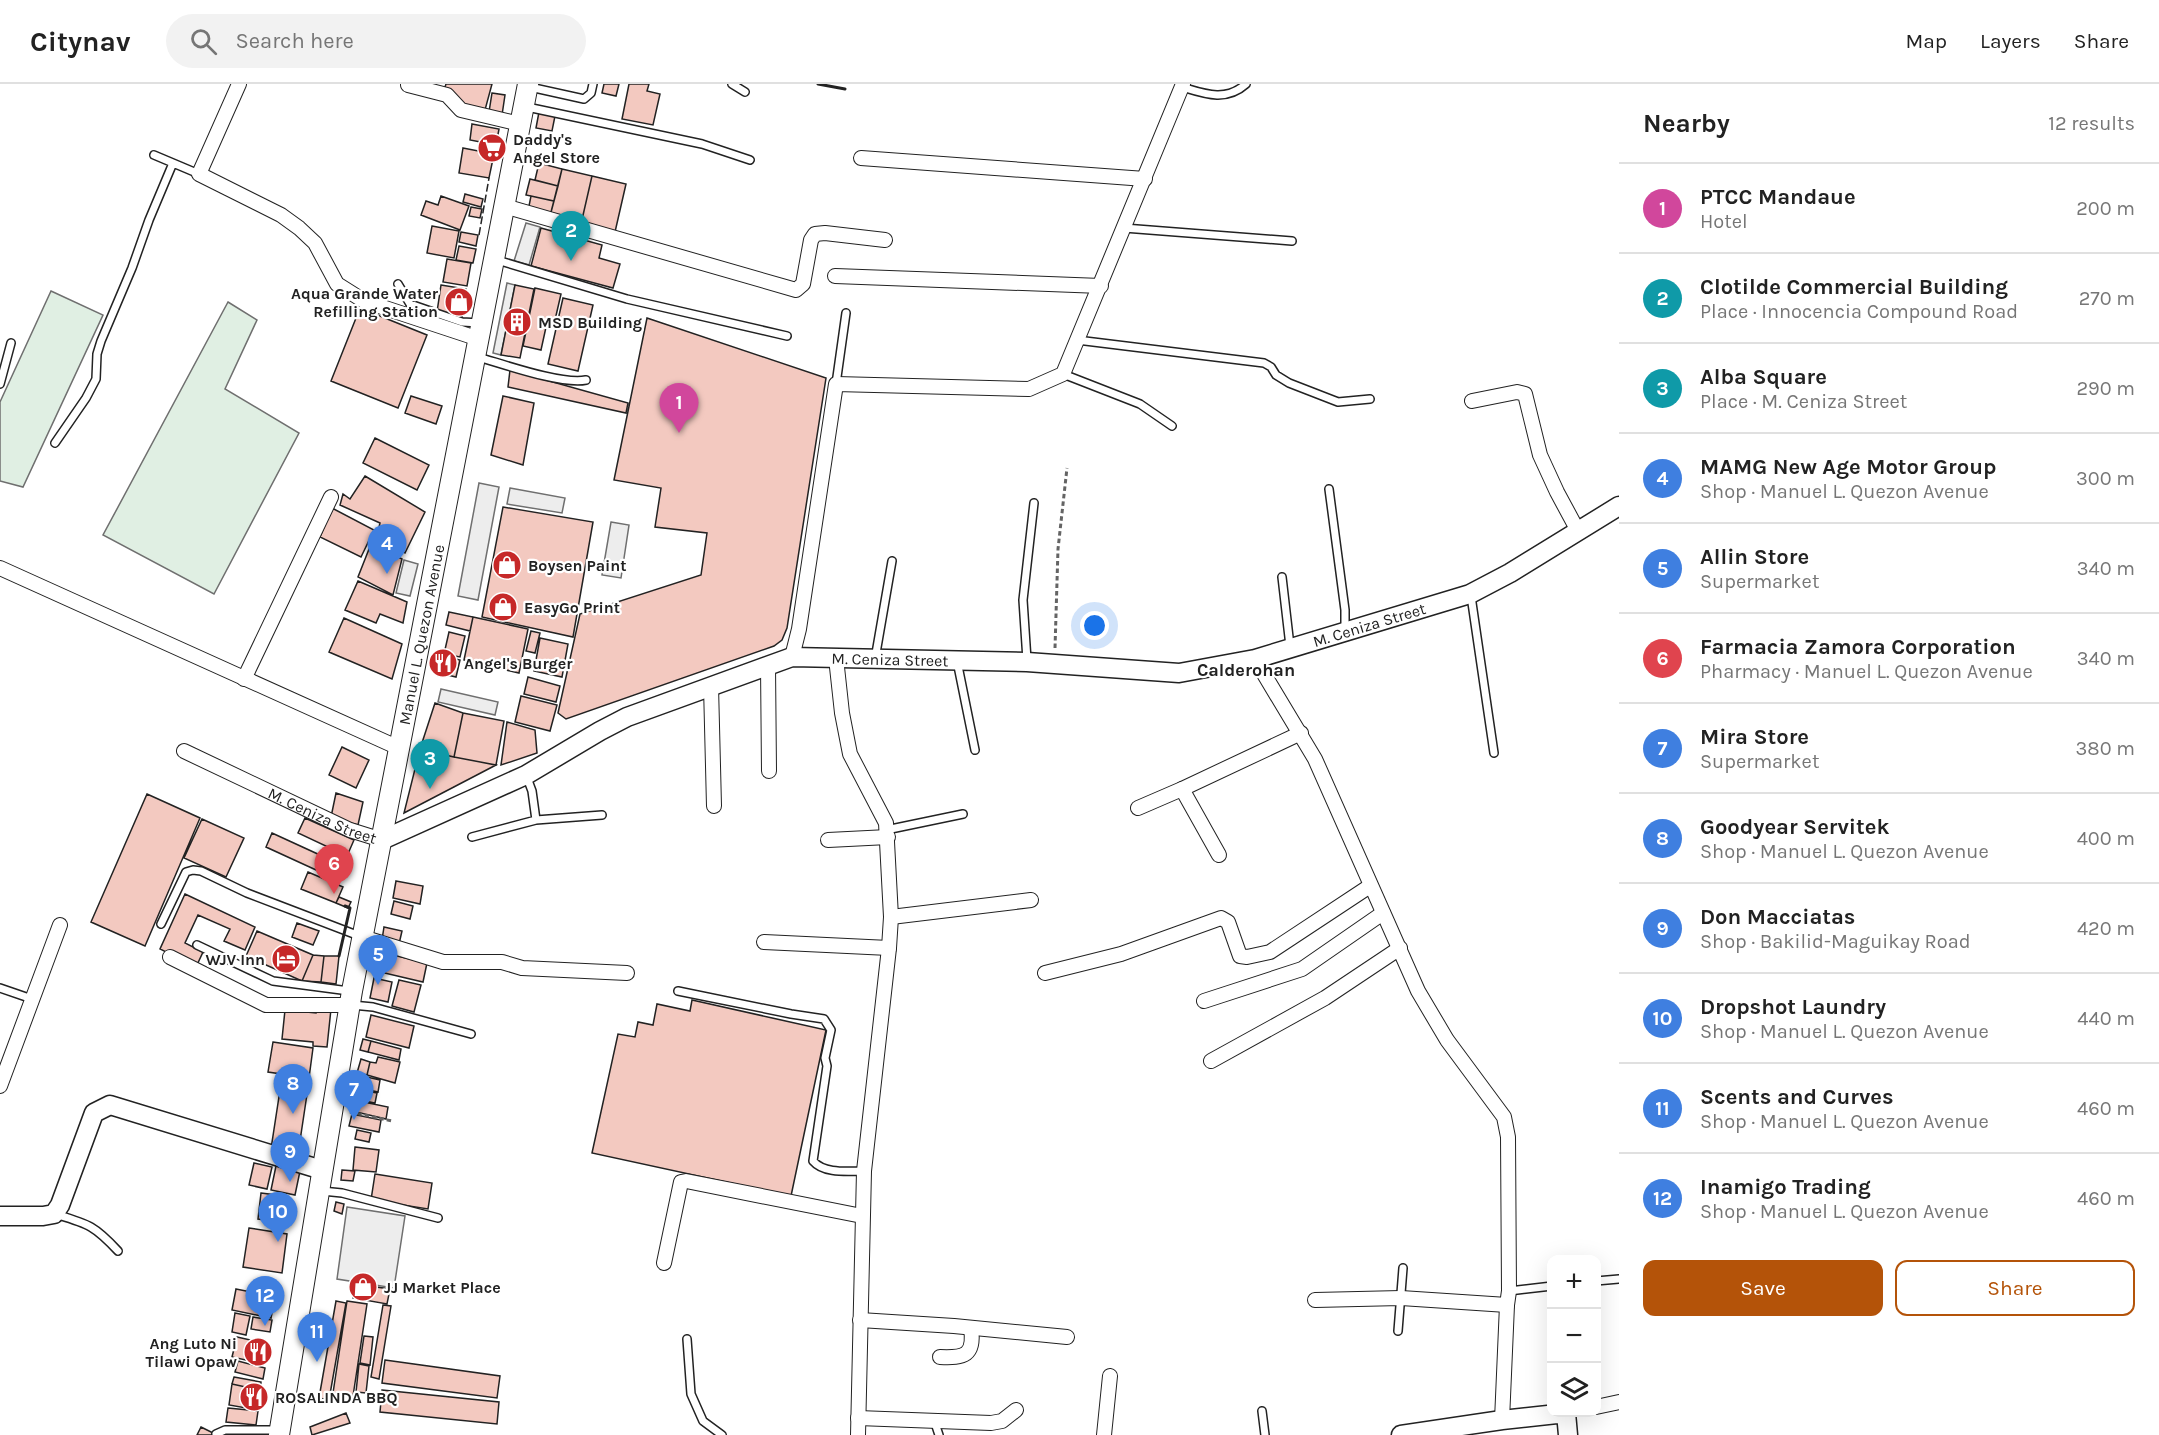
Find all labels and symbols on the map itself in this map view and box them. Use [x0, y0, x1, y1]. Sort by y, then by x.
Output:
place label: Daddy's Angel Store [513, 130, 600, 167]
supermarket icon: Daddy's Angel Store [476, 132, 508, 164]
pin: 2 [552, 212, 590, 261]
place label: Aqua Grande Water Refilling Station [291, 284, 439, 321]
shop icon: Aqua Grande Water Refilling Station [443, 286, 475, 318]
building icon: MSD Building [501, 306, 533, 338]
place label: MSD Building [538, 313, 642, 332]
pin: 1 [660, 384, 698, 433]
pin: 4 [368, 524, 406, 574]
street label: Manuel L. Quezon Avenue [394, 543, 448, 726]
shop icon: Boysen Paint [491, 549, 523, 581]
place label: Boysen Paint [528, 556, 627, 575]
shop icon: EasyGo Print [487, 591, 519, 623]
place label: EasyGo Print [524, 598, 620, 617]
street label: M. Ceniza Street [1310, 598, 1428, 651]
your location [1080, 611, 1109, 640]
restaurant icon: Angel's Burger [427, 647, 459, 679]
street label: M. Ceniza Street [831, 648, 949, 670]
place label: Angel's Burger [464, 654, 573, 673]
district label: Calderohan [1197, 659, 1295, 681]
pin: 3 [410, 740, 450, 789]
street label: M. Ceniza Street [265, 783, 379, 847]
pin: 6 [314, 844, 354, 894]
pin: 5 [358, 936, 398, 985]
hotel icon: WJV Inn [270, 943, 302, 975]
place label: WJV Inn [205, 950, 265, 969]
pin: 8 [274, 1064, 312, 1114]
pin: 7 [334, 1070, 374, 1120]
pin: 9 [270, 1132, 310, 1182]
pin: 10 [258, 1192, 298, 1242]
shop icon: JJ Market Place [347, 1271, 379, 1303]
pin: 12 [246, 1276, 284, 1326]
place label: JJ Market Place [384, 1278, 501, 1297]
pin: 11 [298, 1312, 336, 1362]
place label: Ang Luto Ni Tilawi Opaw [145, 1334, 237, 1371]
restaurant icon: Ang Luto Ni Tilawi Opaw [242, 1336, 274, 1368]
restaurant icon: ROSALINDA BBQ [238, 1381, 270, 1413]
place label: ROSALINDA BBQ [275, 1388, 397, 1407]

